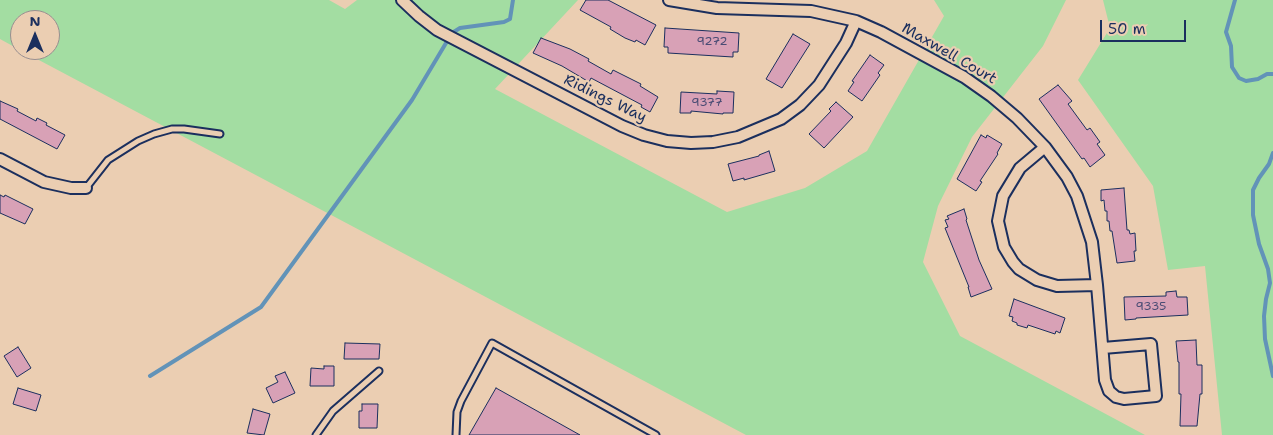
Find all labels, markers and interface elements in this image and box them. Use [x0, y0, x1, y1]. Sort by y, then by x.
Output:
north arrow [10, 10, 60, 60]
scale bar [1103, 10, 1189, 42]
text: N [29, 12, 41, 30]
text: 50 m [1108, 19, 1146, 39]
street label: Maxwell Court [898, 20, 1000, 88]
house number: 9272 [696, 35, 728, 49]
street label: Ridings Way [561, 71, 649, 127]
house number: 9377 [691, 96, 723, 110]
house number: 9335 [1136, 300, 1166, 314]

